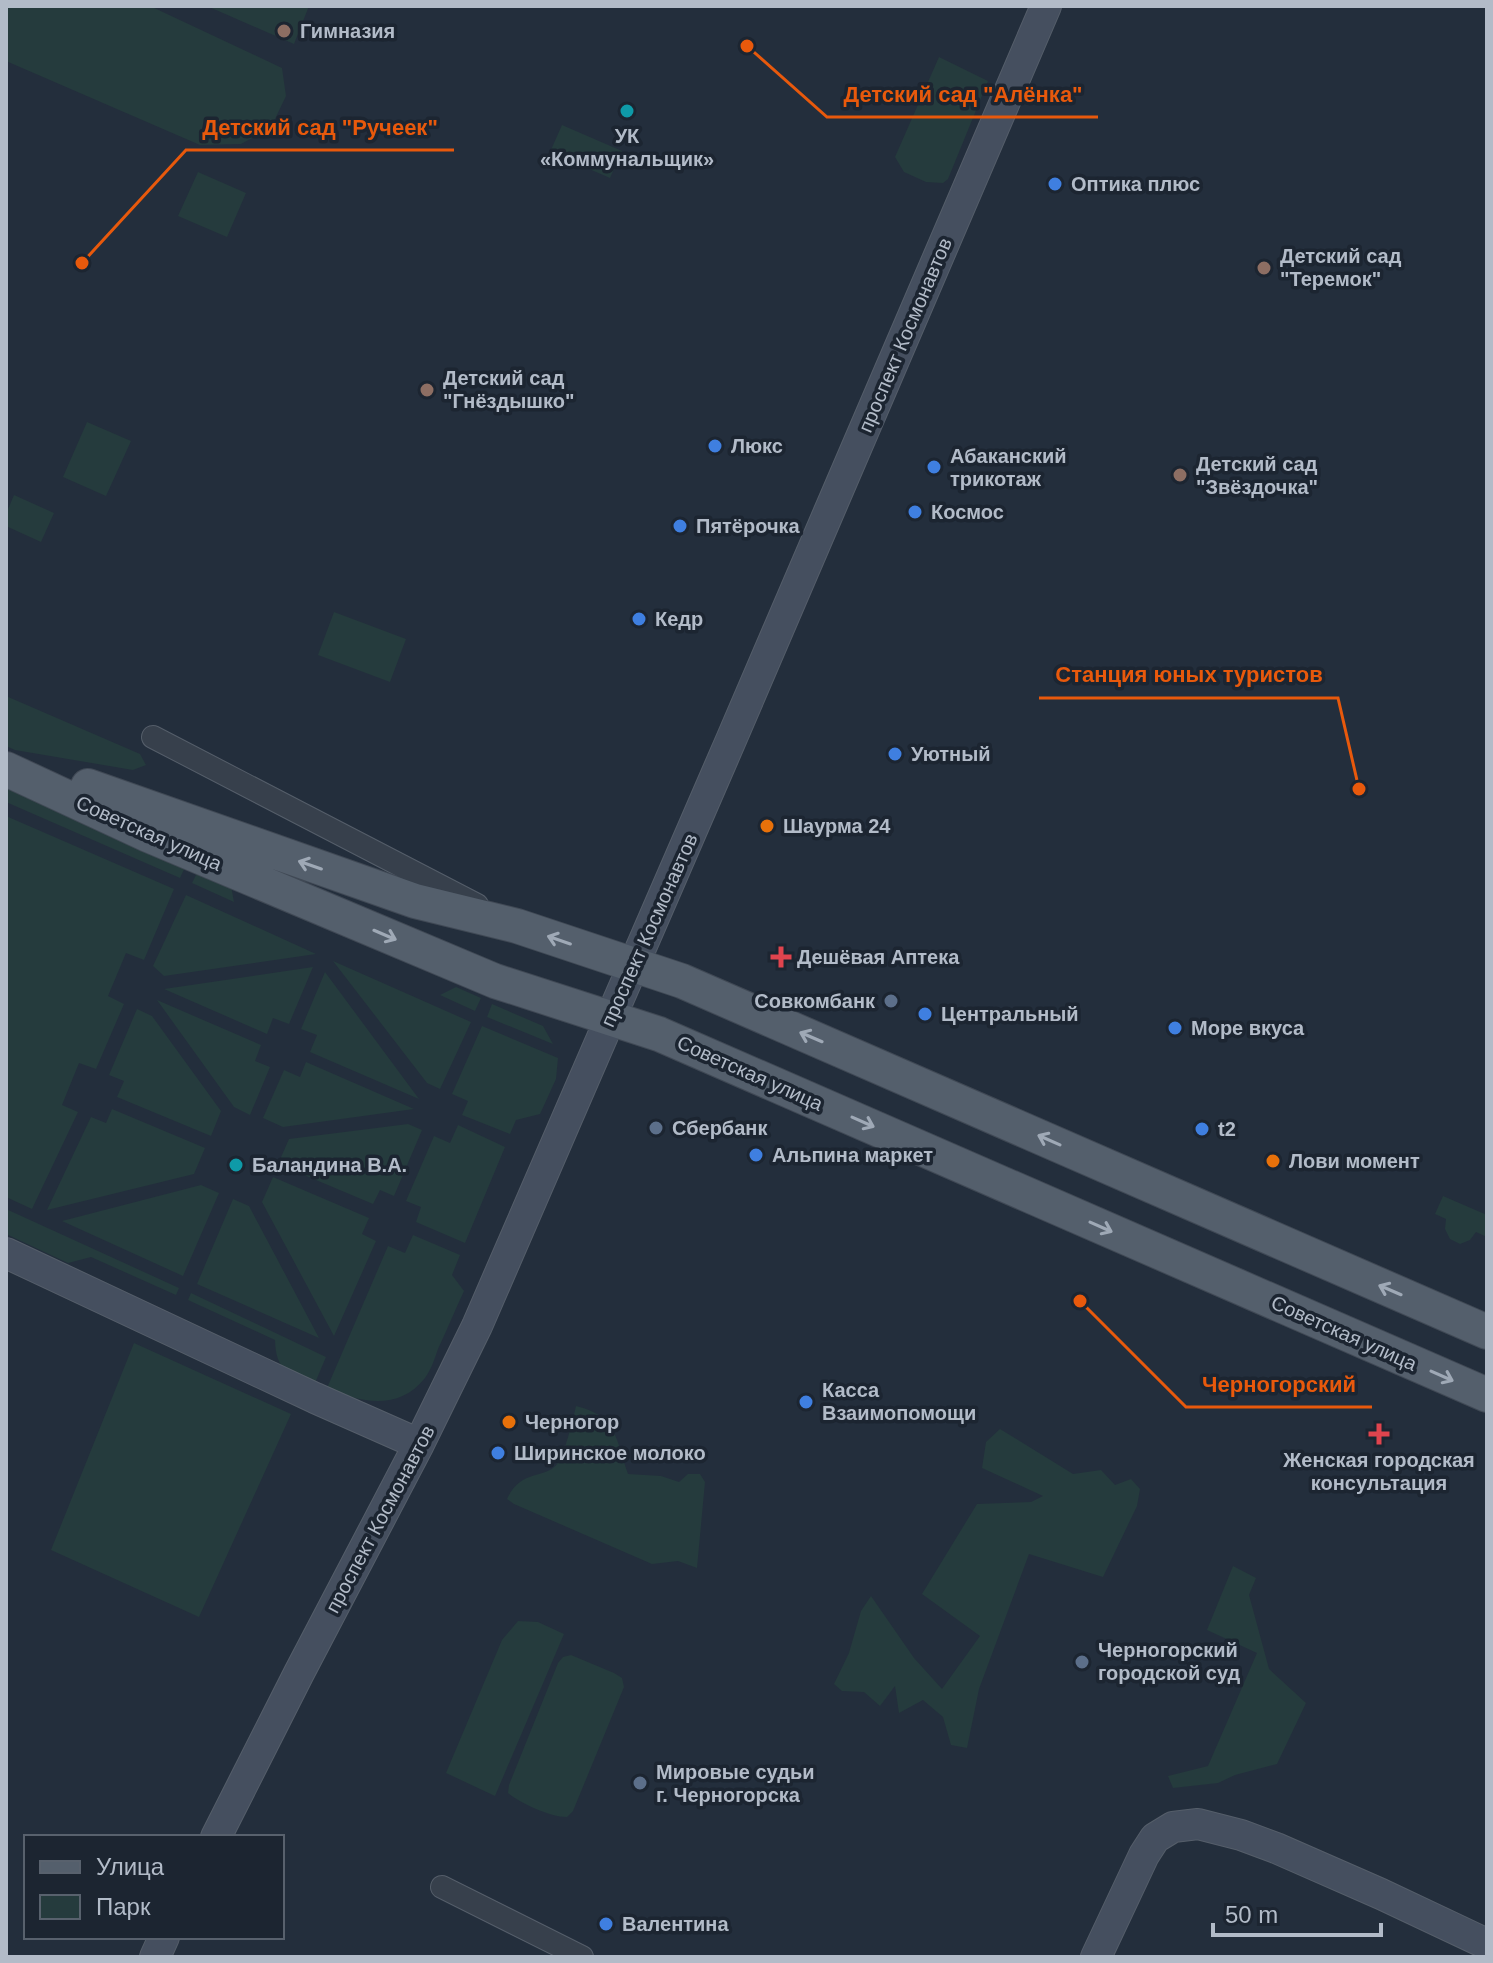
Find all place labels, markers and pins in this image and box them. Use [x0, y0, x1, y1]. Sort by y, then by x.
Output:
place label: Гимназия [300, 20, 395, 42]
marker: Гимназия [275, 22, 293, 40]
callout: Детский сад "Алёнка" [827, 71, 1098, 117]
marker: УК «Коммунальщик» [618, 102, 636, 120]
callout: Детский сад "Ручеек" [186, 104, 454, 150]
place label: УК «Коммунальщик» [540, 125, 714, 170]
place label: Оптика плюс [1071, 173, 1200, 195]
marker: Оптика плюс [1046, 175, 1064, 193]
place label: Детский сад "Теремок" [1280, 245, 1402, 290]
marker: Детский сад "Теремок" [1255, 259, 1273, 277]
place label: Детский сад "Гнёздышко" [443, 367, 574, 412]
marker: Детский сад "Гнёздышко" [418, 381, 436, 399]
place label: Люкс [731, 435, 783, 457]
marker: Люкс [706, 437, 724, 455]
place label: Абаканский трикотаж [950, 445, 1067, 490]
place label: Детский сад "Звёздочка" [1196, 453, 1318, 498]
marker: Абаканский трикотаж [925, 458, 943, 476]
marker: Детский сад "Звёздочка" [1171, 466, 1189, 484]
place label: Космос [931, 501, 1004, 523]
marker: Космос [906, 503, 924, 521]
place label: Пятёрочка [696, 515, 801, 537]
marker: Пятёрочка [671, 517, 689, 535]
place label: Кедр [655, 608, 703, 630]
marker: Кедр [630, 610, 648, 628]
callout: Станция юных туристов [1039, 652, 1338, 698]
place label: Уютный [911, 743, 991, 765]
marker: Уютный [886, 745, 904, 763]
place label: Шаурма 24 [783, 815, 891, 837]
marker: Шаурма 24 [758, 817, 776, 835]
place label: Дешёвая Аптека [797, 946, 960, 968]
marker: Дешёвая Аптека [772, 948, 790, 966]
place label: Совкомбанк [754, 990, 876, 1012]
marker: Совкомбанк [882, 992, 900, 1010]
place label: Центральный [941, 1003, 1079, 1025]
marker: Центральный [916, 1005, 934, 1023]
place label: Море вкуса [1191, 1017, 1305, 1039]
marker: Море вкуса [1166, 1019, 1184, 1037]
place label: Сбербанк [672, 1117, 768, 1139]
place label: t2 [1218, 1118, 1236, 1140]
marker: Сбербанк [647, 1119, 665, 1137]
marker: t2 [1193, 1120, 1211, 1138]
place label: Альпина маркет [772, 1144, 933, 1166]
marker: Альпина маркет [747, 1146, 765, 1164]
place label: Лови момент [1289, 1150, 1420, 1172]
marker: Лови момент [1264, 1152, 1282, 1170]
place label: Баландина В.А. [252, 1154, 407, 1176]
marker: Баландина В.А. [227, 1156, 245, 1174]
callout: Черногорский [1186, 1361, 1372, 1407]
place label: Касса Взаимопомощи [822, 1379, 976, 1424]
marker: Касса Взаимопомощи [797, 1393, 815, 1411]
place label: Черногор [525, 1411, 619, 1433]
marker: Черногор [500, 1413, 518, 1431]
marker: Женская городская консультация [1368, 1423, 1390, 1445]
place label: Ширинское молоко [514, 1442, 706, 1464]
marker: Ширинское молоко [489, 1444, 507, 1462]
place label: Женская городская консультация [1282, 1449, 1475, 1494]
place label: Черногорский городской суд [1098, 1639, 1241, 1684]
marker: Черногорский городской суд [1073, 1653, 1091, 1671]
place label: Мировые судьи г. Черногорска [656, 1761, 814, 1806]
marker: Мировые судьи г. Черногорска [631, 1774, 649, 1792]
place label: Валентина [622, 1913, 729, 1935]
marker: Валентина [597, 1915, 615, 1933]

